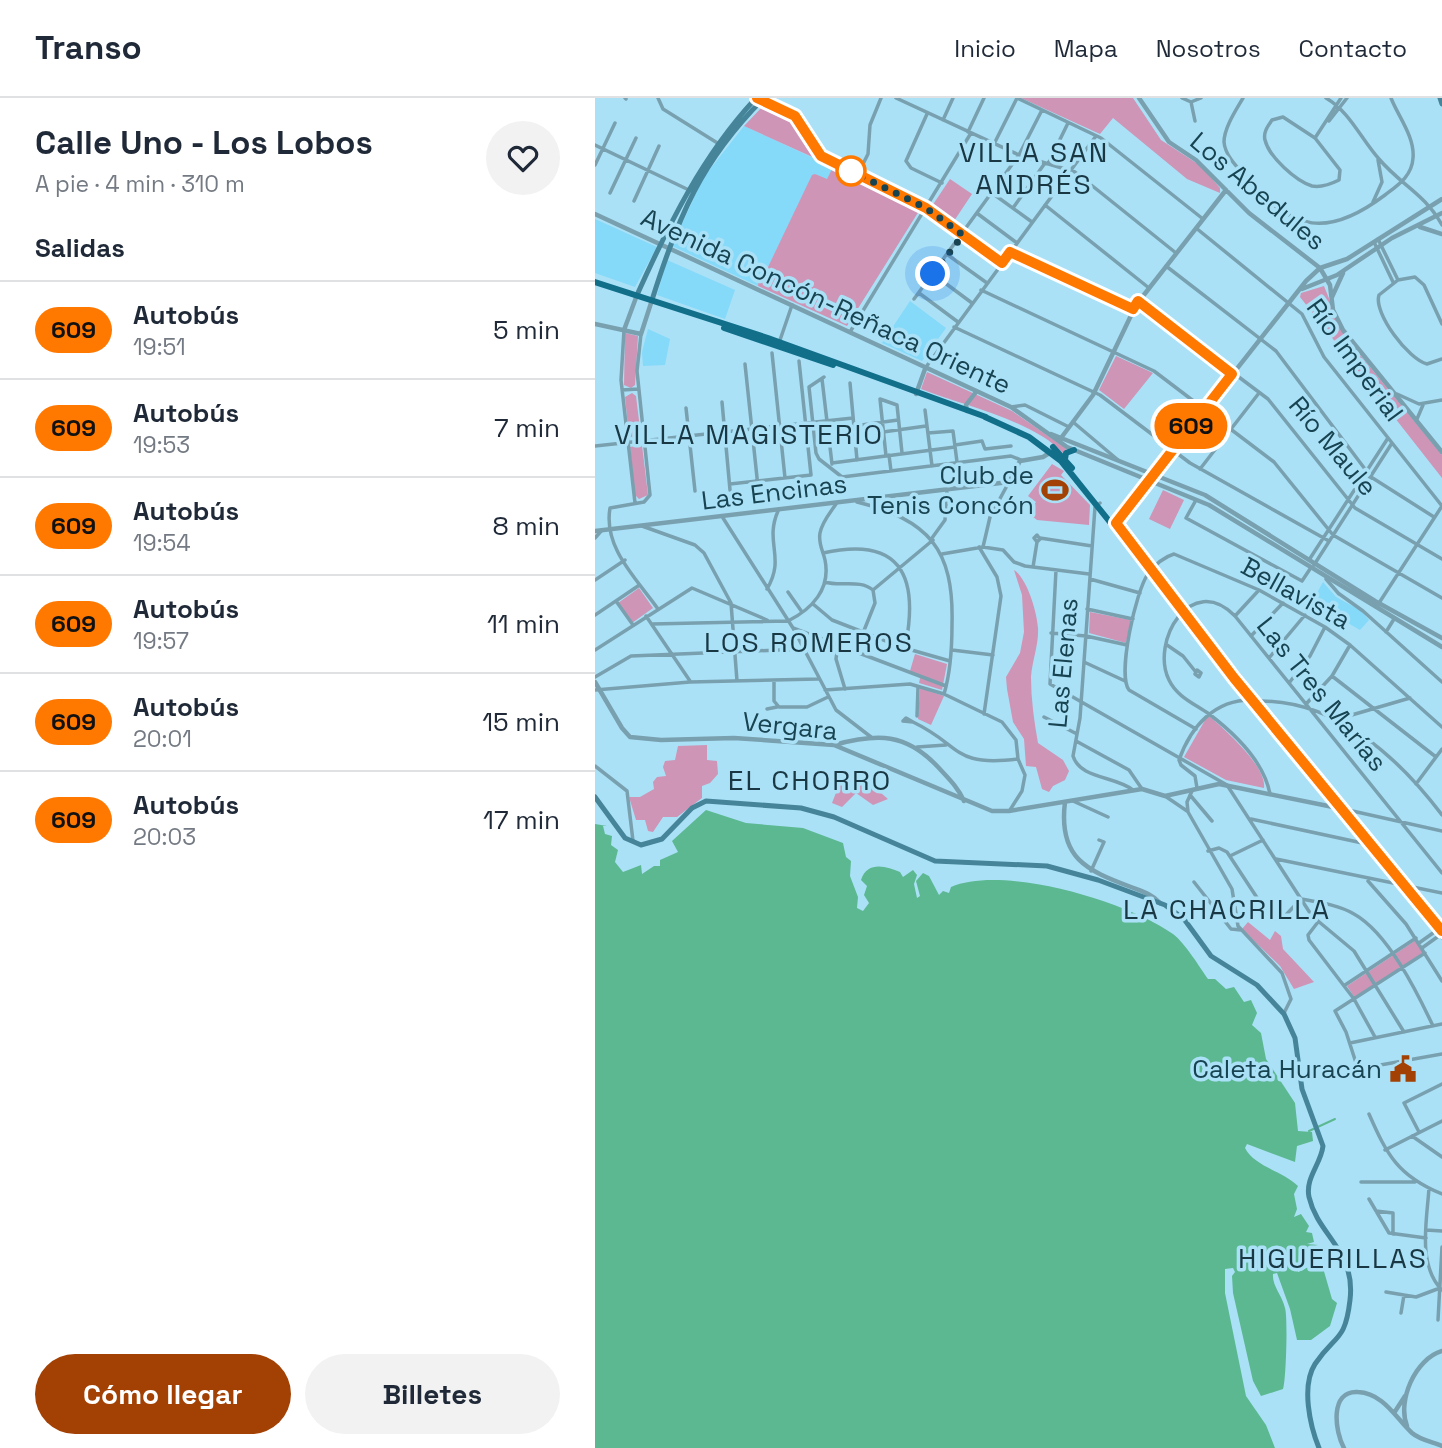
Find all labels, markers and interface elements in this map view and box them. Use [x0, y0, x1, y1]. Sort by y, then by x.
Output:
text: Transo [35, 27, 142, 69]
text: Inicio [954, 33, 1016, 64]
text: Mapa [1054, 33, 1118, 64]
text: Nosotros [1156, 33, 1261, 64]
text: Contacto [1299, 33, 1407, 64]
button: heart [486, 121, 560, 195]
text: Calle Uno - Los Lobos [35, 122, 373, 164]
street label: Los Abedules [1183, 124, 1333, 258]
district label: VILLA SAN ANDRÉS [959, 134, 1109, 202]
unlabelled marker [836, 156, 866, 186]
text: A pie · 4 min · 310 m [35, 169, 245, 199]
street label: Avenida Concón-Reñaca Oriente [636, 200, 1016, 402]
text: Salidas [35, 231, 125, 265]
your location [915, 256, 950, 291]
street label: Río Imperial [1299, 292, 1411, 428]
text: Autobús [133, 298, 239, 332]
text: 5 min [493, 313, 560, 347]
text: 609 [51, 314, 96, 345]
text: 19:51 [133, 332, 186, 362]
street label: Río Maule [1281, 389, 1385, 503]
text: Autobús [133, 396, 239, 430]
line badge: 609 [1151, 403, 1231, 449]
text: 609 [1168, 410, 1214, 441]
text: 7 min [494, 411, 560, 445]
text: 609 [51, 412, 96, 443]
district label: VILLA MAGISTERIO [614, 416, 884, 452]
text: 19:53 [133, 430, 190, 460]
place label: Club de Tenis Concón [867, 458, 1034, 522]
street label: Las Encinas [699, 466, 849, 518]
sports icon: Club de Tenis Concón [1040, 475, 1070, 505]
text: Autobús [133, 494, 239, 528]
text: 8 min [492, 509, 560, 543]
text: 609 [51, 510, 96, 541]
text: 19:54 [133, 528, 191, 558]
street label: Bellavista [1235, 549, 1357, 637]
text: Autobús [133, 592, 239, 626]
street label: Las Elenas [1040, 597, 1086, 729]
text: 11 min [487, 607, 560, 641]
text: 609 [51, 608, 96, 639]
street label: Las Tres Marías [1249, 610, 1395, 778]
district label: LOS ROMEROS [704, 624, 914, 660]
text: 19:57 [133, 626, 189, 656]
text: Autobús [133, 690, 239, 724]
street label: Vergara [741, 704, 839, 748]
text: 15 min [482, 705, 560, 739]
text: 609 [51, 706, 96, 737]
text: 20:01 [133, 724, 192, 754]
district label: EL CHORRO [728, 762, 892, 798]
text: Autobús [133, 788, 239, 822]
text: 17 min [483, 803, 560, 837]
text: 609 [51, 804, 96, 835]
text: 20:03 [133, 822, 196, 852]
district label: LA CHACRILLA [1123, 891, 1331, 927]
place label: Caleta Huracán [1192, 1052, 1382, 1086]
public building icon: Caleta Huracán [1388, 1054, 1418, 1084]
district label: HIGUERILLAS [1238, 1240, 1428, 1276]
button: Cómo llegar [35, 1354, 291, 1434]
button: Billetes [305, 1354, 560, 1434]

